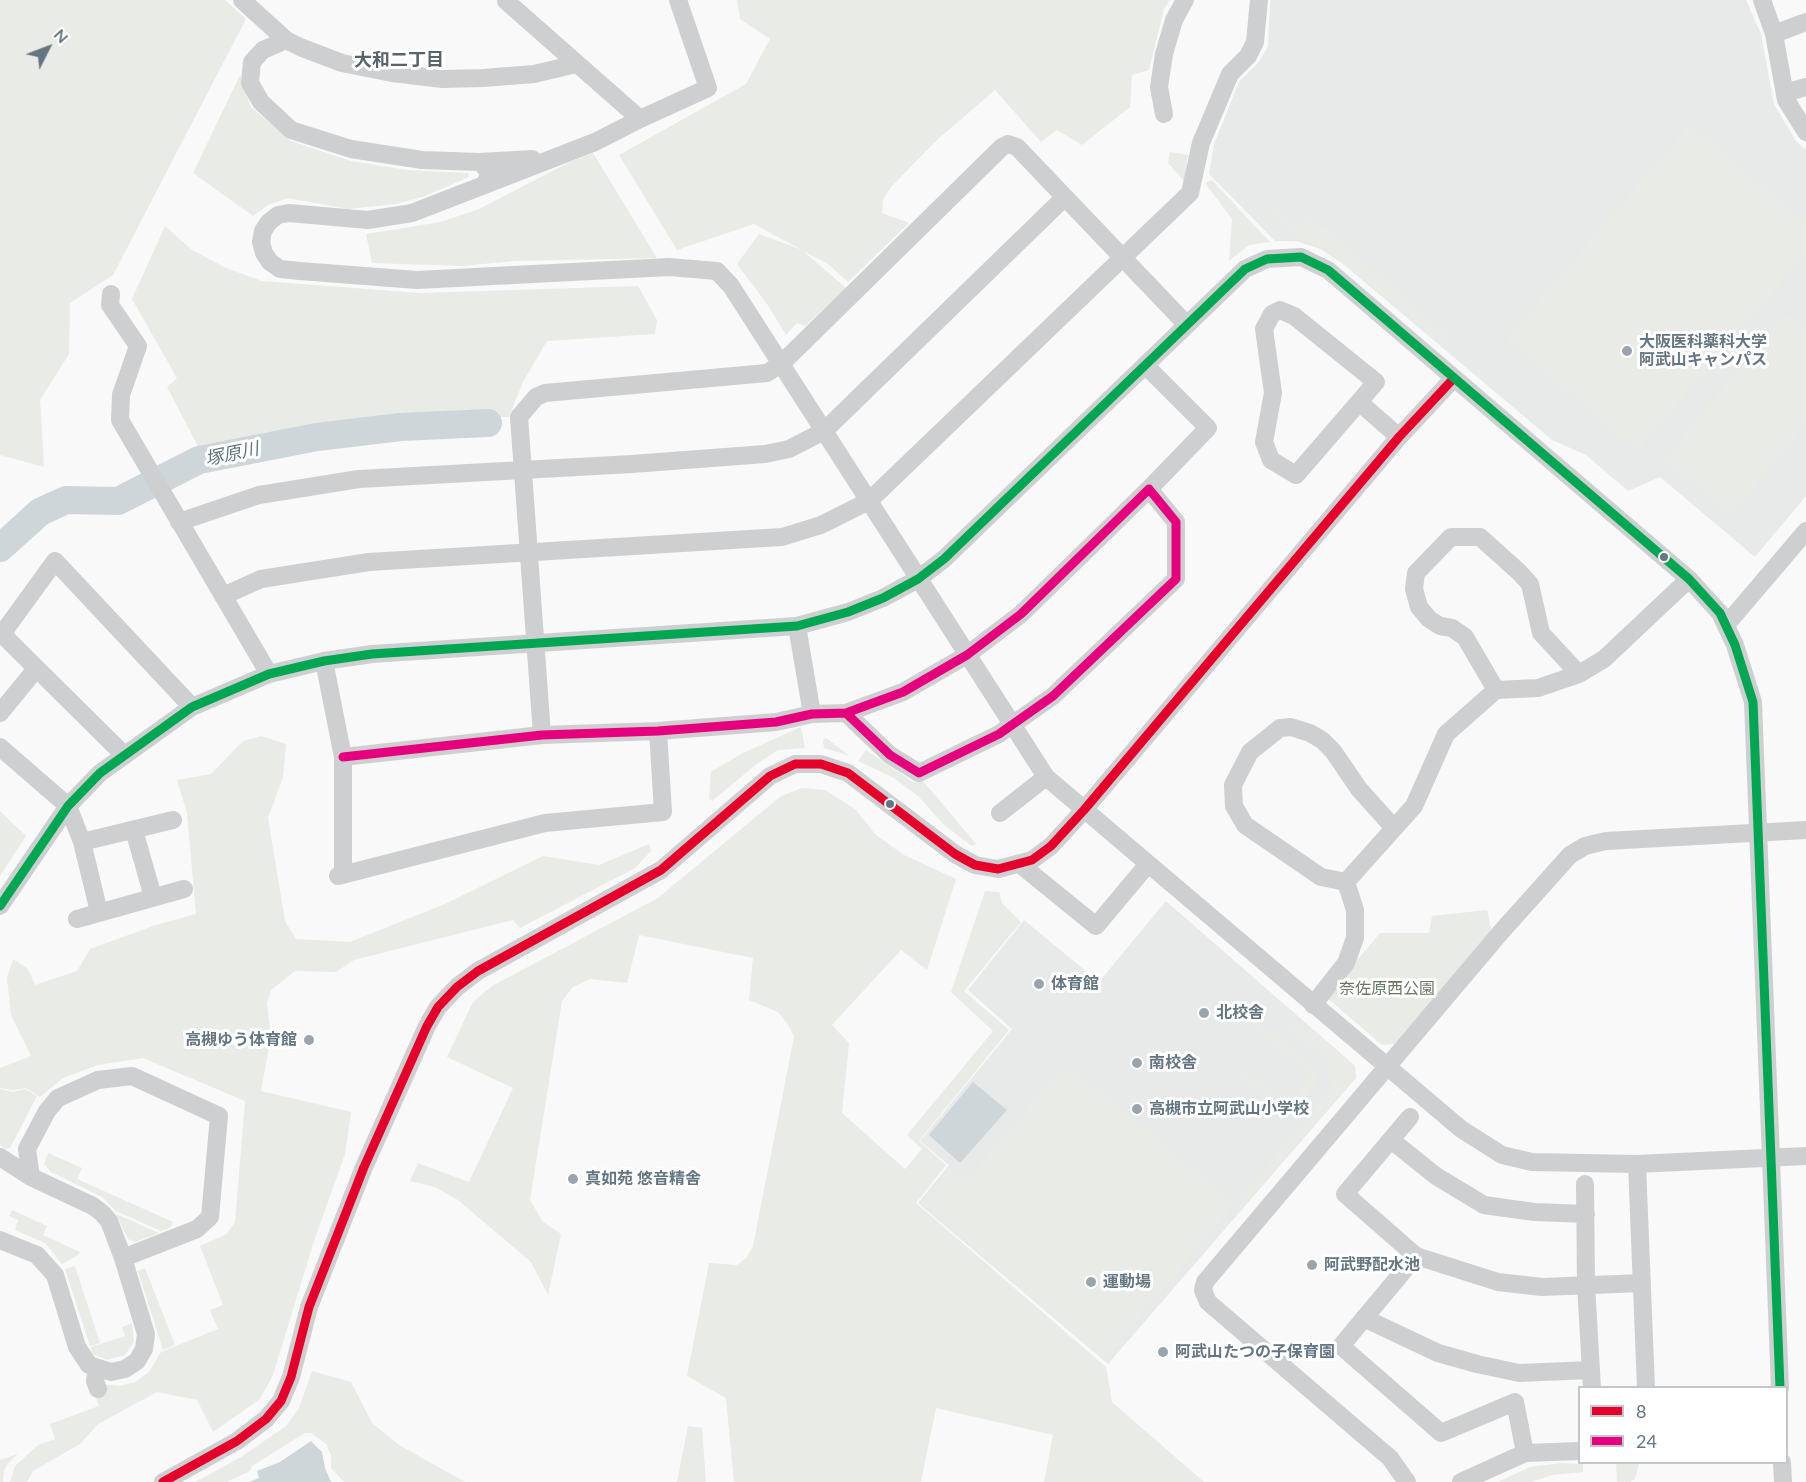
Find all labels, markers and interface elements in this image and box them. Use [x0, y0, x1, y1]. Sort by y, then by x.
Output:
north arrow [18, 18, 78, 78]
text: N [51, 25, 73, 47]
district label: 大和二丁目 [354, 49, 444, 71]
place label: 大阪医科薬科大学 阿武山キャンパス [1639, 332, 1767, 370]
marker: 大阪医科薬科大学 阿武山キャンパス [1620, 344, 1634, 358]
water label: 塚原川 [203, 438, 261, 470]
unlabelled marker [1658, 551, 1670, 563]
unlabelled marker [884, 798, 896, 810]
place label: 体育館 [1051, 974, 1099, 994]
marker: 体育館 [1032, 977, 1046, 991]
park label: 奈佐原西公園 [1339, 979, 1435, 999]
place label: 北校舎 [1216, 1003, 1264, 1023]
marker: 北校舎 [1197, 1006, 1211, 1020]
place label: 高槻ゆう体育館 [185, 1030, 297, 1050]
marker: 高槻ゆう体育館 [302, 1033, 316, 1047]
place label: 南校舎 [1149, 1053, 1197, 1073]
marker: 南校舎 [1130, 1056, 1144, 1070]
place label: 高槻市立阿武山小学校 [1149, 1099, 1309, 1119]
marker: 高槻市立阿武山小学校 [1130, 1102, 1144, 1116]
place label: 真如苑 悠音精舎 [585, 1169, 701, 1189]
marker: 真如苑 悠音精舎 [566, 1172, 580, 1186]
place label: 阿武野配水池 [1324, 1255, 1420, 1275]
marker: 阿武野配水池 [1305, 1258, 1319, 1272]
place label: 運動場 [1103, 1272, 1151, 1292]
marker: 運動場 [1084, 1275, 1098, 1289]
place label: 阿武山たつの子保育園 [1175, 1342, 1335, 1362]
marker: 阿武山たつの子保育園 [1156, 1345, 1170, 1359]
legend [1578, 1386, 1788, 1464]
text: 8 [1636, 1400, 1646, 1422]
text: 24 [1636, 1430, 1657, 1452]

